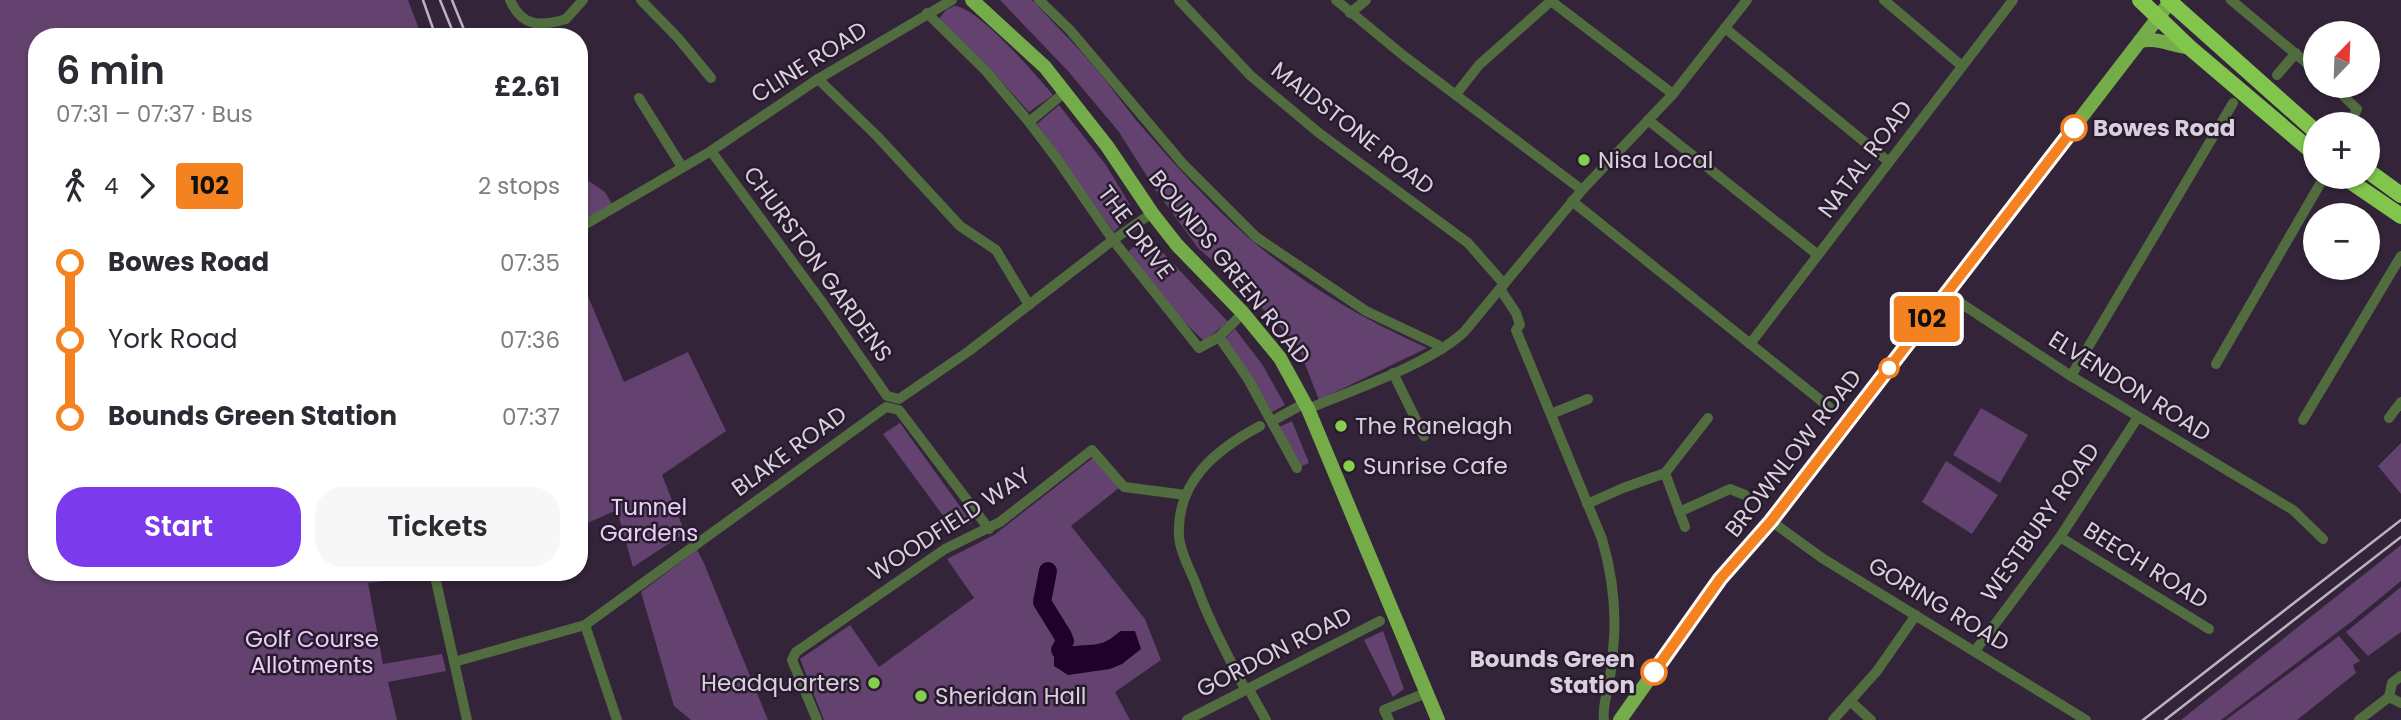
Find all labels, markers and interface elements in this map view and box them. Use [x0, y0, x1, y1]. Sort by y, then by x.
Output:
street label: CLINE ROAD [745, 14, 873, 110]
north arrow [2303, 21, 2380, 98]
map controls [2303, 21, 2380, 280]
text: 6 min [56, 44, 165, 97]
street label: MAIDSTONE ROAD [1265, 54, 1441, 202]
text: £2.61 [494, 69, 560, 105]
street label: NATAL ROAD [1810, 94, 1920, 224]
text: 07:31 – 07:37 · Bus [56, 98, 253, 130]
place label: Bowes Road [2093, 112, 2236, 144]
button: + [2303, 112, 2380, 189]
marker: Bowes Road [2061, 115, 2087, 141]
place label: Nisa Local [1598, 144, 1713, 176]
marker: Nisa Local [1576, 152, 1592, 168]
street label: CHURSTON GARDENS [736, 160, 900, 368]
street label: BOUNDS GREEN ROAD [1142, 163, 1318, 371]
icon: walk [56, 167, 94, 205]
icon: forward [128, 167, 166, 205]
text: 102 [190, 169, 229, 202]
text: 4 [104, 170, 118, 202]
text: 2 stops [478, 170, 560, 202]
street label: THE DRIVE [1090, 179, 1182, 285]
button: − [2303, 203, 2380, 280]
text: Bowes Road [108, 244, 269, 280]
text: 07:35 [500, 247, 560, 279]
line badge: 102 [1887, 296, 1967, 342]
text: 102 [1908, 302, 1946, 335]
text: York Road [108, 321, 237, 357]
street label: ELVENDON ROAD [2043, 323, 2217, 449]
text: 07:36 [500, 324, 560, 356]
unlabelled marker [1879, 358, 1899, 378]
street label: BROWNLOW ROAD [1717, 362, 1869, 544]
text: Bounds Green Station [108, 398, 397, 434]
street label: BLAKE ROAD [725, 398, 853, 504]
text: 07:37 [502, 401, 560, 433]
place label: The Ranelagh [1355, 410, 1513, 442]
marker: The Ranelagh [1333, 418, 1349, 434]
street label: WESTBURY ROAD [1973, 436, 2107, 608]
place label: Sunrise Cafe [1363, 450, 1508, 482]
marker: Sunrise Cafe [1341, 458, 1357, 474]
street label: WOODFIELD WAY [862, 459, 1036, 589]
button: Start [56, 487, 301, 567]
button: Tickets [315, 487, 560, 567]
park label: Tunnel Gardens [600, 491, 698, 549]
street label: BEECH ROAD [2078, 514, 2214, 616]
street label: GORING ROAD [1862, 549, 2016, 659]
street label: GORDON ROAD [1191, 599, 1357, 705]
park label: Golf Course Allotments [245, 623, 379, 681]
place label: Bounds Green Station [1470, 643, 1635, 701]
marker: Bounds Green Station [1641, 659, 1667, 685]
place label: Headquarters [701, 667, 860, 699]
marker: Headquarters [866, 675, 882, 691]
place label: Sheridan Hall [935, 680, 1086, 712]
marker: Sheridan Hall [913, 688, 929, 704]

